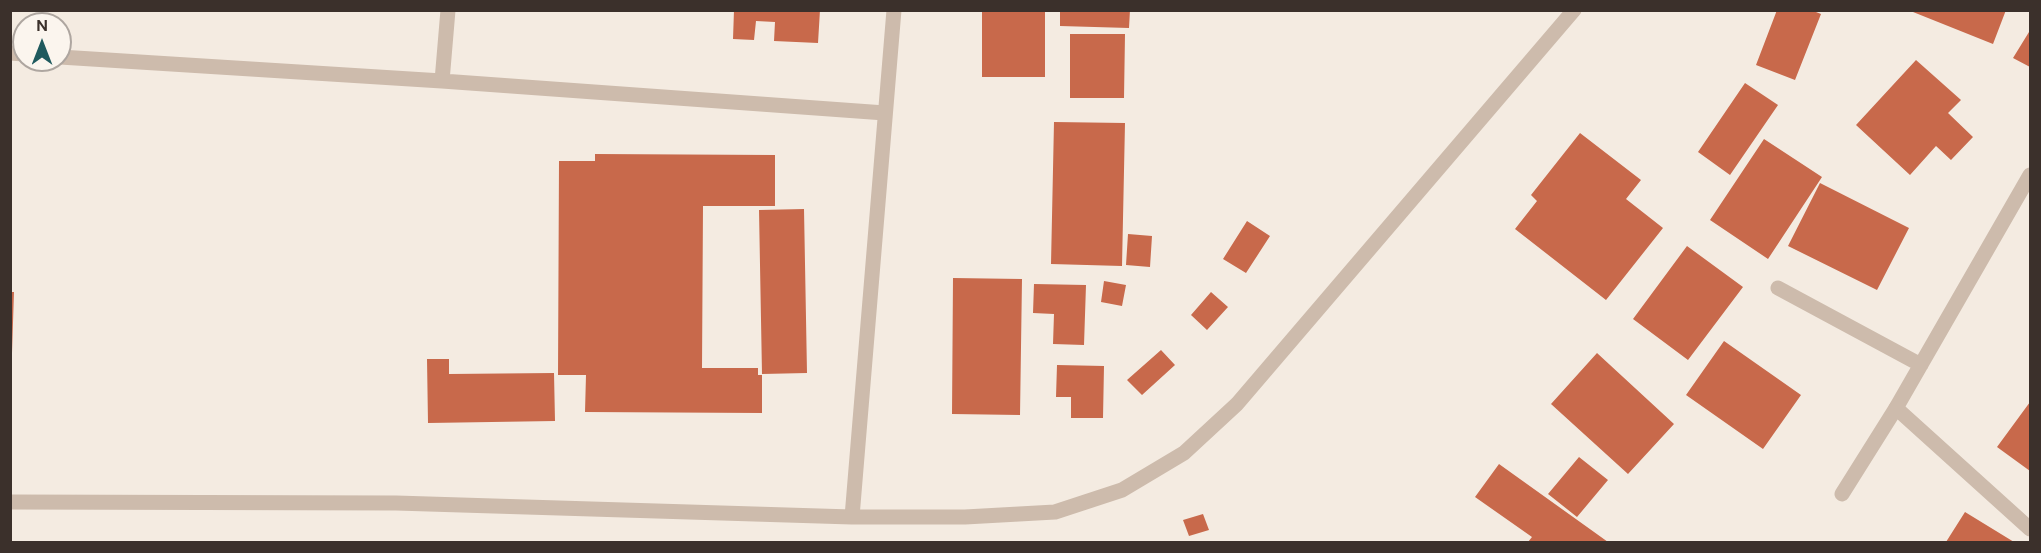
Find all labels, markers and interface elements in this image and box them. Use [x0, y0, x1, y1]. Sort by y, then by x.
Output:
north arrow [12, 12, 72, 72]
text: N [36, 15, 48, 36]

